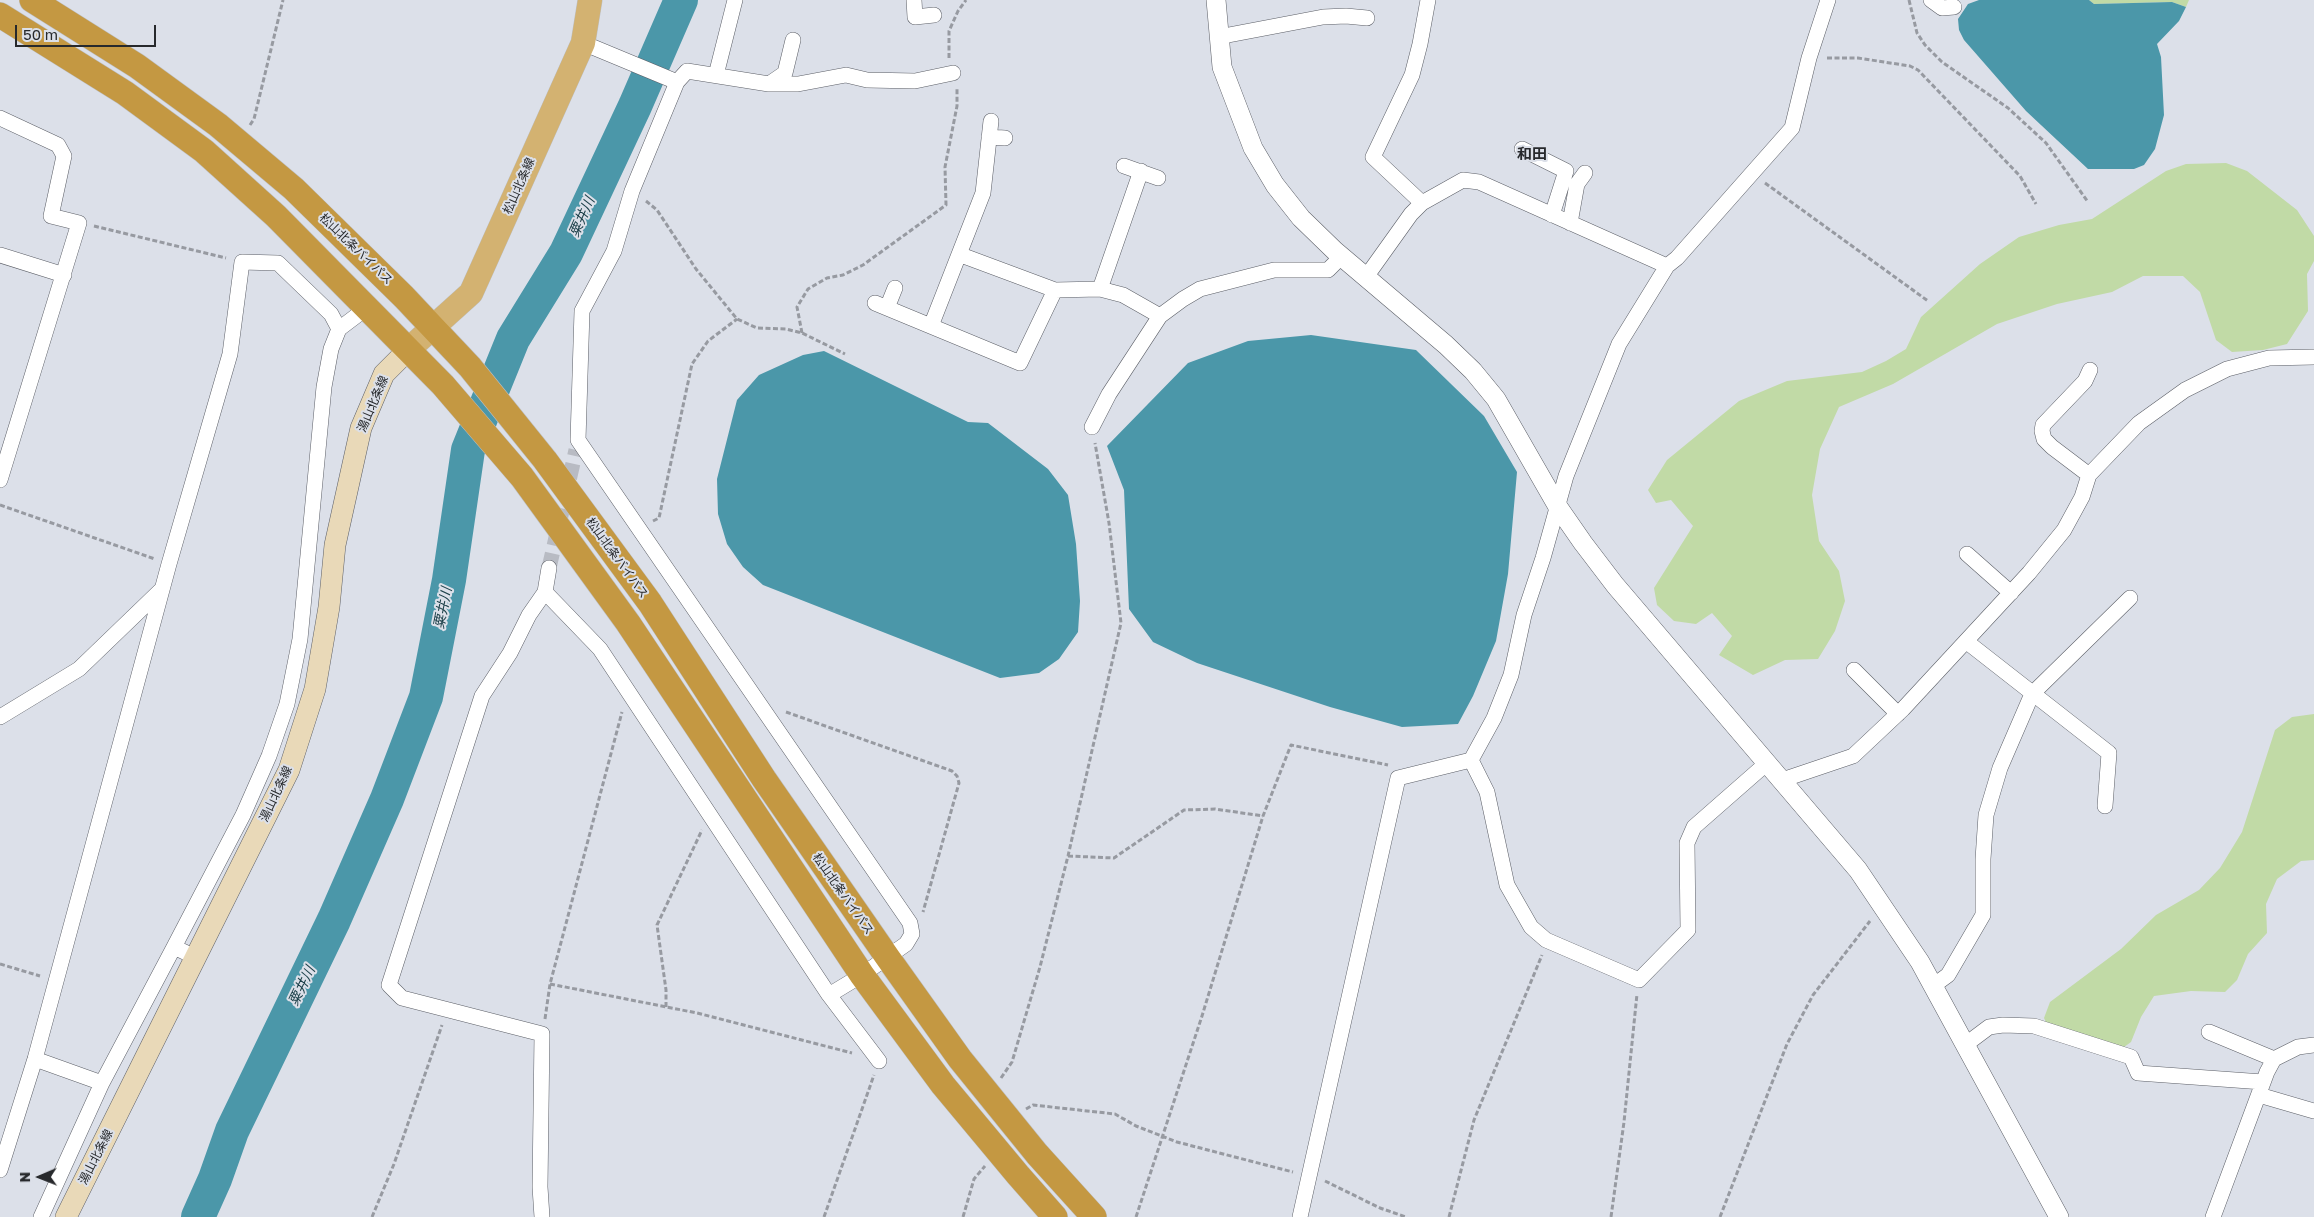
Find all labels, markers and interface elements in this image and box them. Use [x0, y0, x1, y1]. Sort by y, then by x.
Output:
scale bar [18, 15, 159, 47]
text: 50 m [23, 25, 58, 43]
district label: 和田 [1517, 145, 1547, 163]
street label: 松山北条線 [500, 156, 538, 216]
water label: 粟井川 [566, 194, 598, 240]
street label: 松山北条バイパス [316, 210, 396, 288]
street label: 湯山北条線 [355, 374, 391, 434]
street label: 松山北条バイパス [583, 515, 651, 601]
water label: 粟井川 [431, 586, 455, 630]
street label: 湯山北条線 [257, 764, 295, 824]
street label: 松山北条バイパス [810, 851, 876, 937]
water label: 粟井川 [285, 963, 319, 1009]
street label: 湯山北条線 [76, 1127, 116, 1187]
north arrow [15, 1152, 65, 1202]
text: N [16, 1172, 33, 1183]

